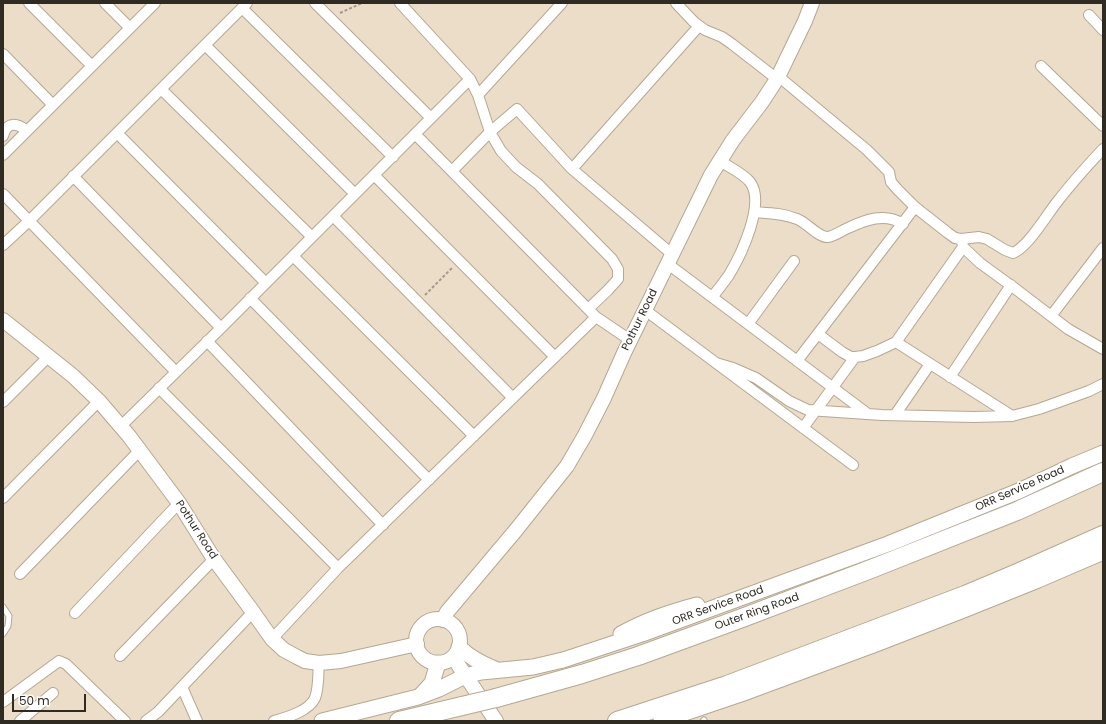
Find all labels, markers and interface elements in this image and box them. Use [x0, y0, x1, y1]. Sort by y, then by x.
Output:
street label: Pothur Road [619, 287, 661, 353]
street label: ORR Service Road [973, 463, 1067, 515]
street label: Pothur Road [172, 498, 220, 562]
street label: ORR Service Road [671, 583, 765, 629]
street label: Outer Ring Road [713, 591, 801, 633]
scale bar [14, 686, 88, 712]
text: 50 m [19, 692, 50, 709]

